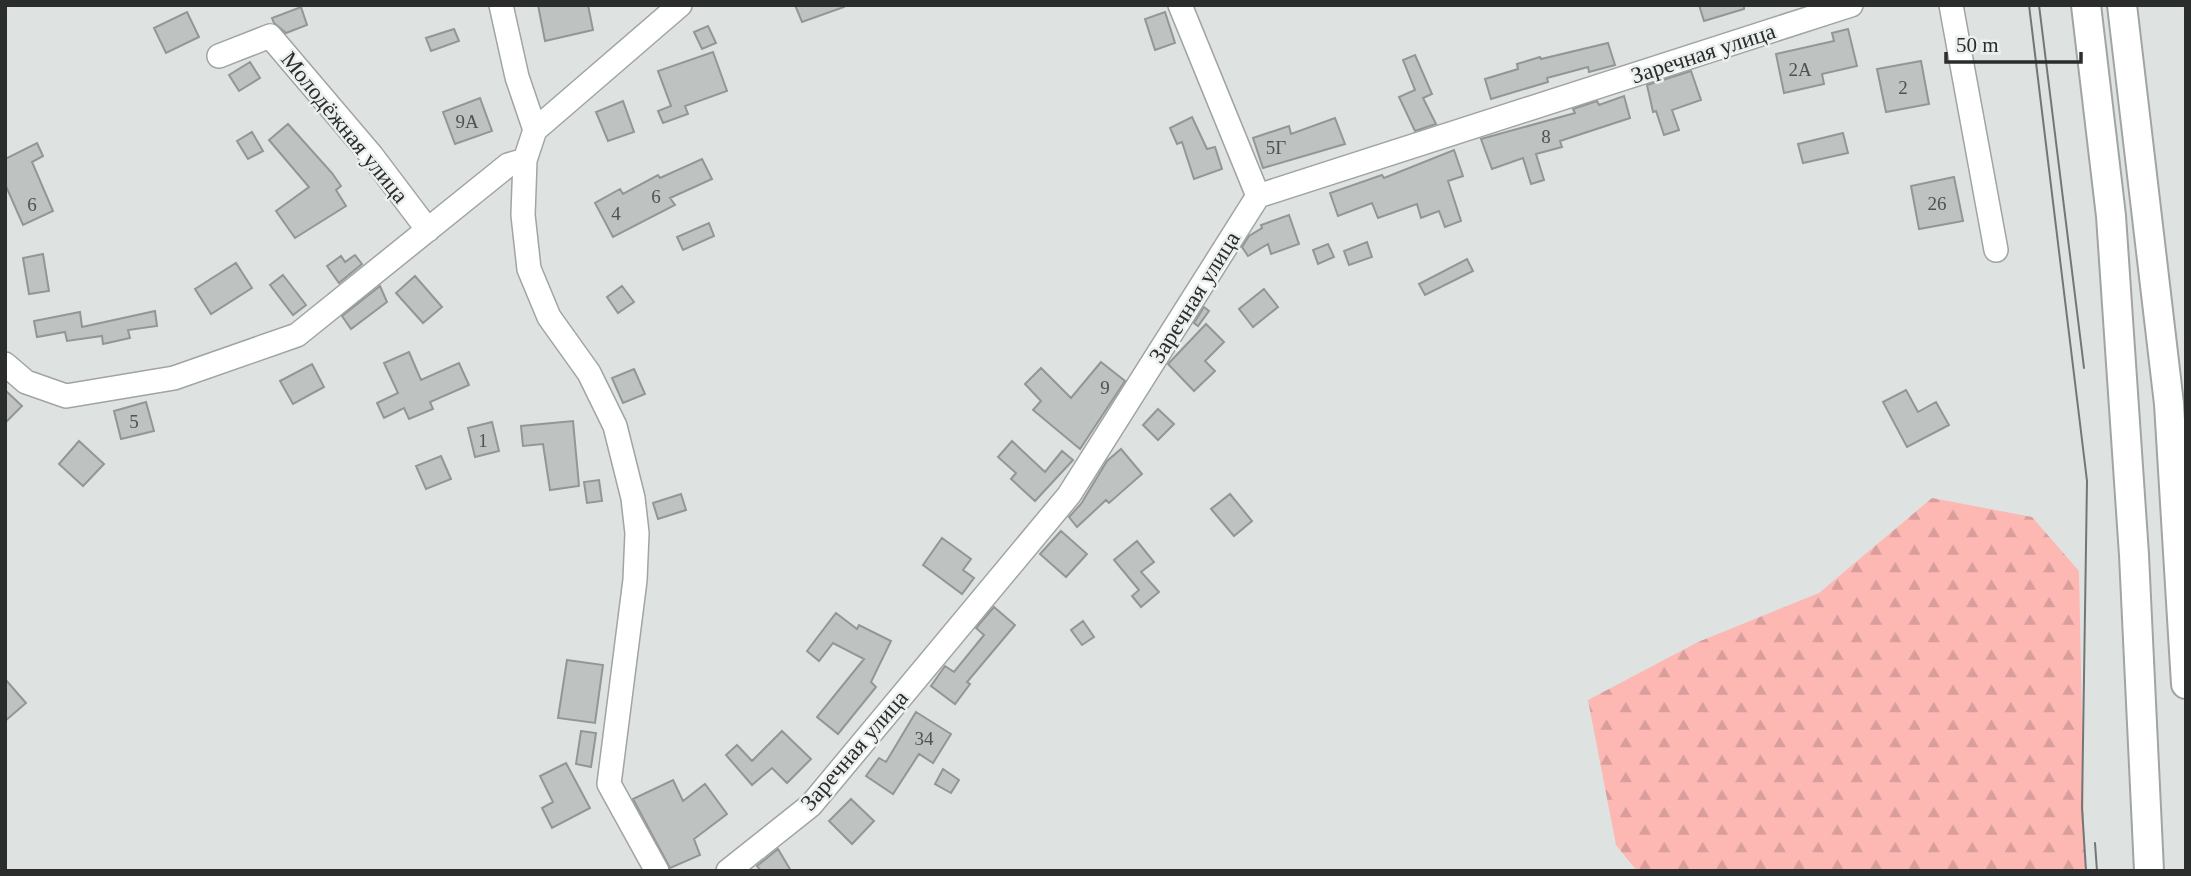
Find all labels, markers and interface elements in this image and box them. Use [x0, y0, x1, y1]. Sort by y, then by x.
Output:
street label: Заречная улица [1628, 18, 1778, 89]
scale bar [1946, 21, 2081, 65]
text: 50 m [1956, 33, 1999, 57]
street label: Молодёжная улица [276, 47, 413, 208]
house number: 2А [1788, 59, 1812, 80]
house number: 2 [1898, 77, 1908, 98]
house number: 9А [455, 111, 479, 132]
house number: 8 [1541, 126, 1551, 147]
house number: 5Г [1266, 137, 1286, 158]
house number: 6 [651, 186, 661, 207]
house number: 26 [1928, 193, 1947, 214]
house number: 6 [27, 194, 37, 215]
house number: 4 [611, 203, 621, 224]
street label: Заречная улица [1144, 227, 1245, 368]
house number: 9 [1100, 377, 1110, 398]
house number: 5 [129, 411, 139, 432]
house number: 1 [478, 430, 488, 451]
street label: Заречная улица [796, 685, 913, 815]
house number: 34 [915, 728, 934, 749]

